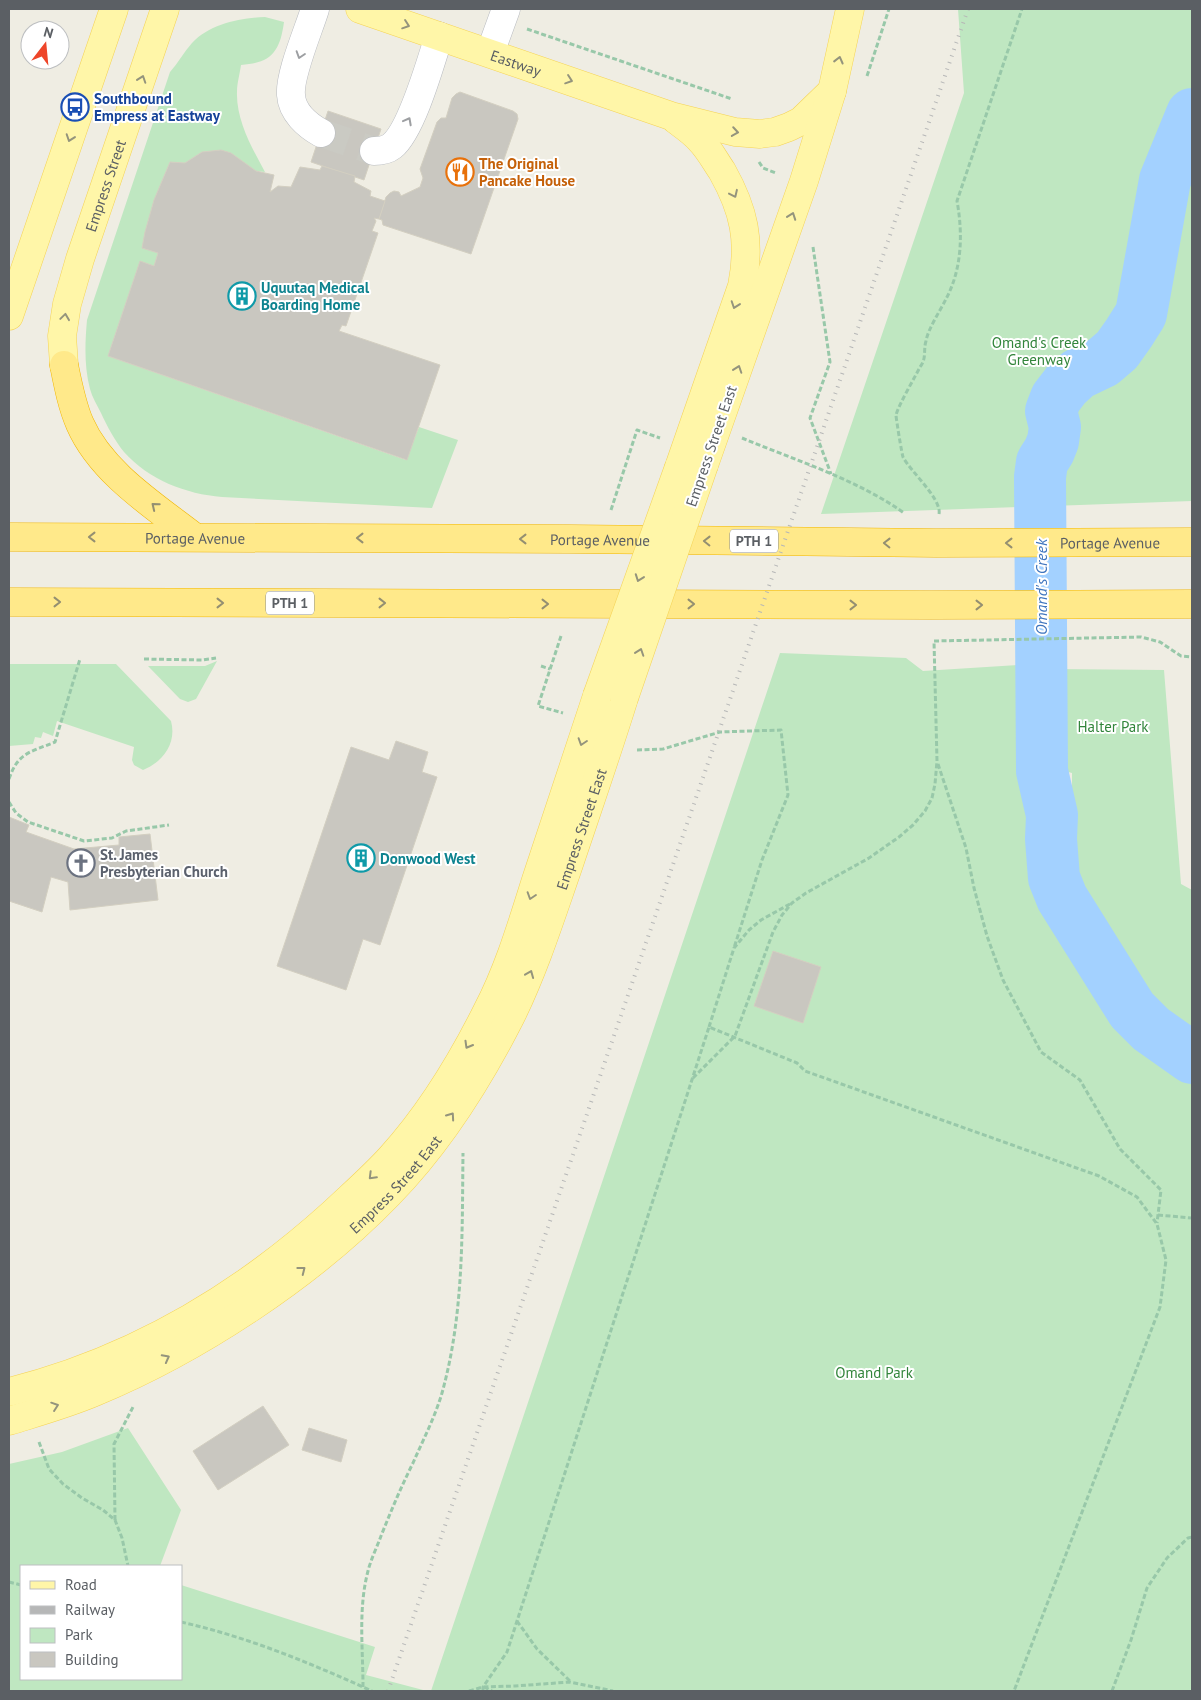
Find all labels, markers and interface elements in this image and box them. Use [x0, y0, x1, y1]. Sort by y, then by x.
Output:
one-way arrow [402, 19, 410, 29]
north arrow [20, 20, 70, 70]
text: N [42, 23, 55, 42]
street label: Eastway [488, 45, 544, 80]
one-way arrow [296, 50, 306, 59]
one-way arrow [833, 56, 844, 65]
one-way arrow [136, 75, 146, 84]
one-way arrow [564, 75, 572, 85]
place label: Southbound Empress at Eastway [94, 89, 221, 125]
bus stop icon: Southbound Empress at Eastway [60, 92, 90, 122]
one-way arrow [402, 118, 412, 127]
one-way arrow [731, 126, 740, 136]
one-way arrow [66, 133, 76, 141]
street label: Empress Street [81, 137, 129, 234]
place label: The Original Pancake House [479, 154, 576, 190]
restaurant icon: The Original Pancake House [445, 157, 475, 187]
one-way arrow [727, 189, 738, 198]
one-way arrow [786, 212, 796, 221]
place label: Uquutaq Medical Boarding Home [261, 278, 370, 314]
building icon: Uquutaq Medical Boarding Home [227, 281, 257, 311]
one-way arrow [731, 300, 741, 309]
one-way arrow [59, 312, 70, 320]
park label: Omand's Creek Greenway [992, 333, 1087, 369]
one-way arrow [732, 365, 742, 374]
street label: Empress Street East [681, 383, 741, 509]
one-way arrow [151, 503, 161, 512]
street label: Portage Avenue [145, 528, 245, 547]
street label: Portage Avenue [550, 529, 650, 549]
road number: PTH 1 [730, 530, 778, 552]
one-way arrow [88, 532, 96, 542]
one-way arrow [356, 533, 364, 543]
street label: Portage Avenue [1060, 533, 1160, 552]
one-way arrow [518, 534, 526, 544]
one-way arrow [703, 536, 711, 546]
one-way arrow [883, 538, 891, 548]
one-way arrow [1004, 538, 1012, 548]
water label: Omand's Creek [1031, 538, 1051, 635]
one-way arrow [635, 574, 645, 582]
road number: PTH 1 [266, 592, 314, 614]
one-way arrow [54, 596, 62, 607]
one-way arrow [216, 598, 224, 608]
one-way arrow [379, 598, 387, 609]
one-way arrow [542, 599, 549, 609]
one-way arrow [687, 599, 695, 610]
one-way arrow [850, 600, 857, 610]
one-way arrow [976, 600, 984, 610]
one-way arrow [634, 649, 644, 657]
park label: Halter Park [1077, 717, 1149, 736]
one-way arrow [577, 737, 587, 746]
street label: Empress Street East [551, 766, 610, 892]
building icon: Donwood West [346, 843, 376, 873]
place label: St. James Presbyterian Church [100, 845, 228, 881]
church icon: St. James Presbyterian Church [66, 848, 96, 878]
place label: Donwood West [380, 849, 476, 868]
one-way arrow [527, 892, 537, 900]
one-way arrow [523, 970, 534, 979]
one-way arrow [464, 1040, 474, 1049]
one-way arrow [445, 1112, 454, 1122]
street label: Empress Street East [345, 1131, 445, 1237]
one-way arrow [368, 1170, 377, 1179]
one-way arrow [296, 1267, 305, 1275]
one-way arrow [161, 1354, 170, 1364]
park label: Omand Park [835, 1363, 914, 1382]
one-way arrow [51, 1402, 59, 1412]
legend [20, 1565, 182, 1680]
text: Road [65, 1575, 97, 1594]
text: Railway [65, 1600, 115, 1619]
text: Park [65, 1625, 93, 1644]
text: Building [65, 1650, 119, 1669]

